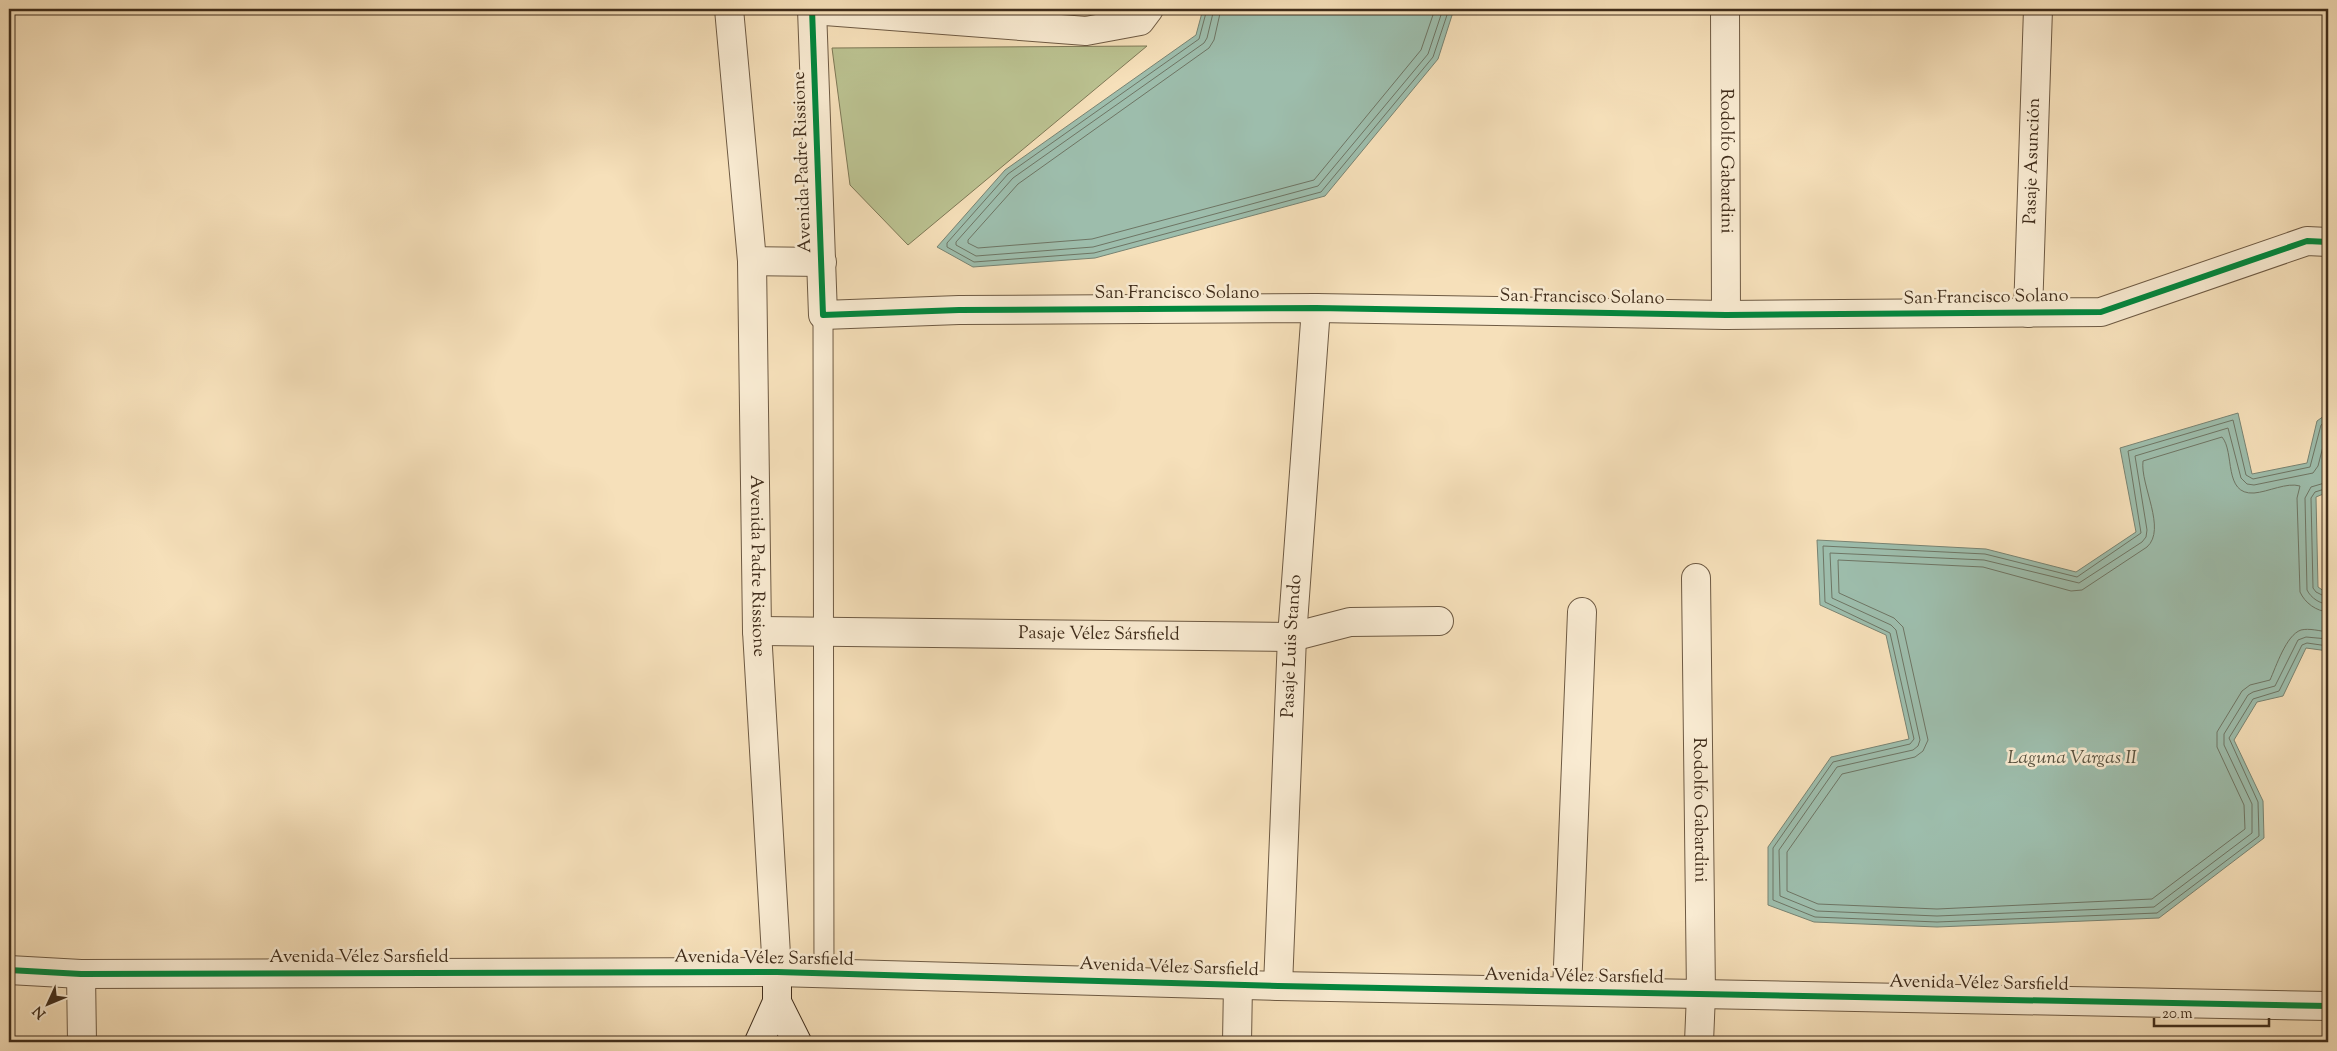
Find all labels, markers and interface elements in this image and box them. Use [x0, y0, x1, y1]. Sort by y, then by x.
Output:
street label: Avenida Padre Rissione [787, 71, 819, 253]
street label: Rodolfo Gabardini [1712, 88, 1739, 234]
street label: Pasaje Asunción [2018, 97, 2048, 225]
street label: San Francisco Solano [1095, 281, 1260, 307]
street label: San Francisco Solano [1499, 284, 1665, 312]
street label: San Francisco Solano [1903, 284, 2069, 312]
street label: Avenida Padre Rissione [742, 475, 771, 658]
street label: Pasaje Luis Stando [1276, 574, 1310, 718]
street label: Pasaje Vélez Sársfield [1018, 621, 1180, 649]
street label: Rodolfo Gabardini [1685, 737, 1713, 883]
water label: Laguna Vargas II [2007, 745, 2137, 772]
street label: Avenida Vélez Sarsfield [674, 944, 854, 974]
street label: Avenida Vélez Sarsfield [269, 945, 449, 971]
street label: Avenida Vélez Sarsfield [1079, 952, 1259, 984]
street label: Avenida Vélez Sarsfield [1484, 962, 1664, 992]
street label: Avenida Vélez Sarsfield [1889, 969, 2069, 999]
north arrow [22, 978, 72, 1028]
scale bar [2154, 996, 2270, 1028]
text: N [29, 1001, 51, 1023]
text: 20 m [2162, 1004, 2193, 1025]

